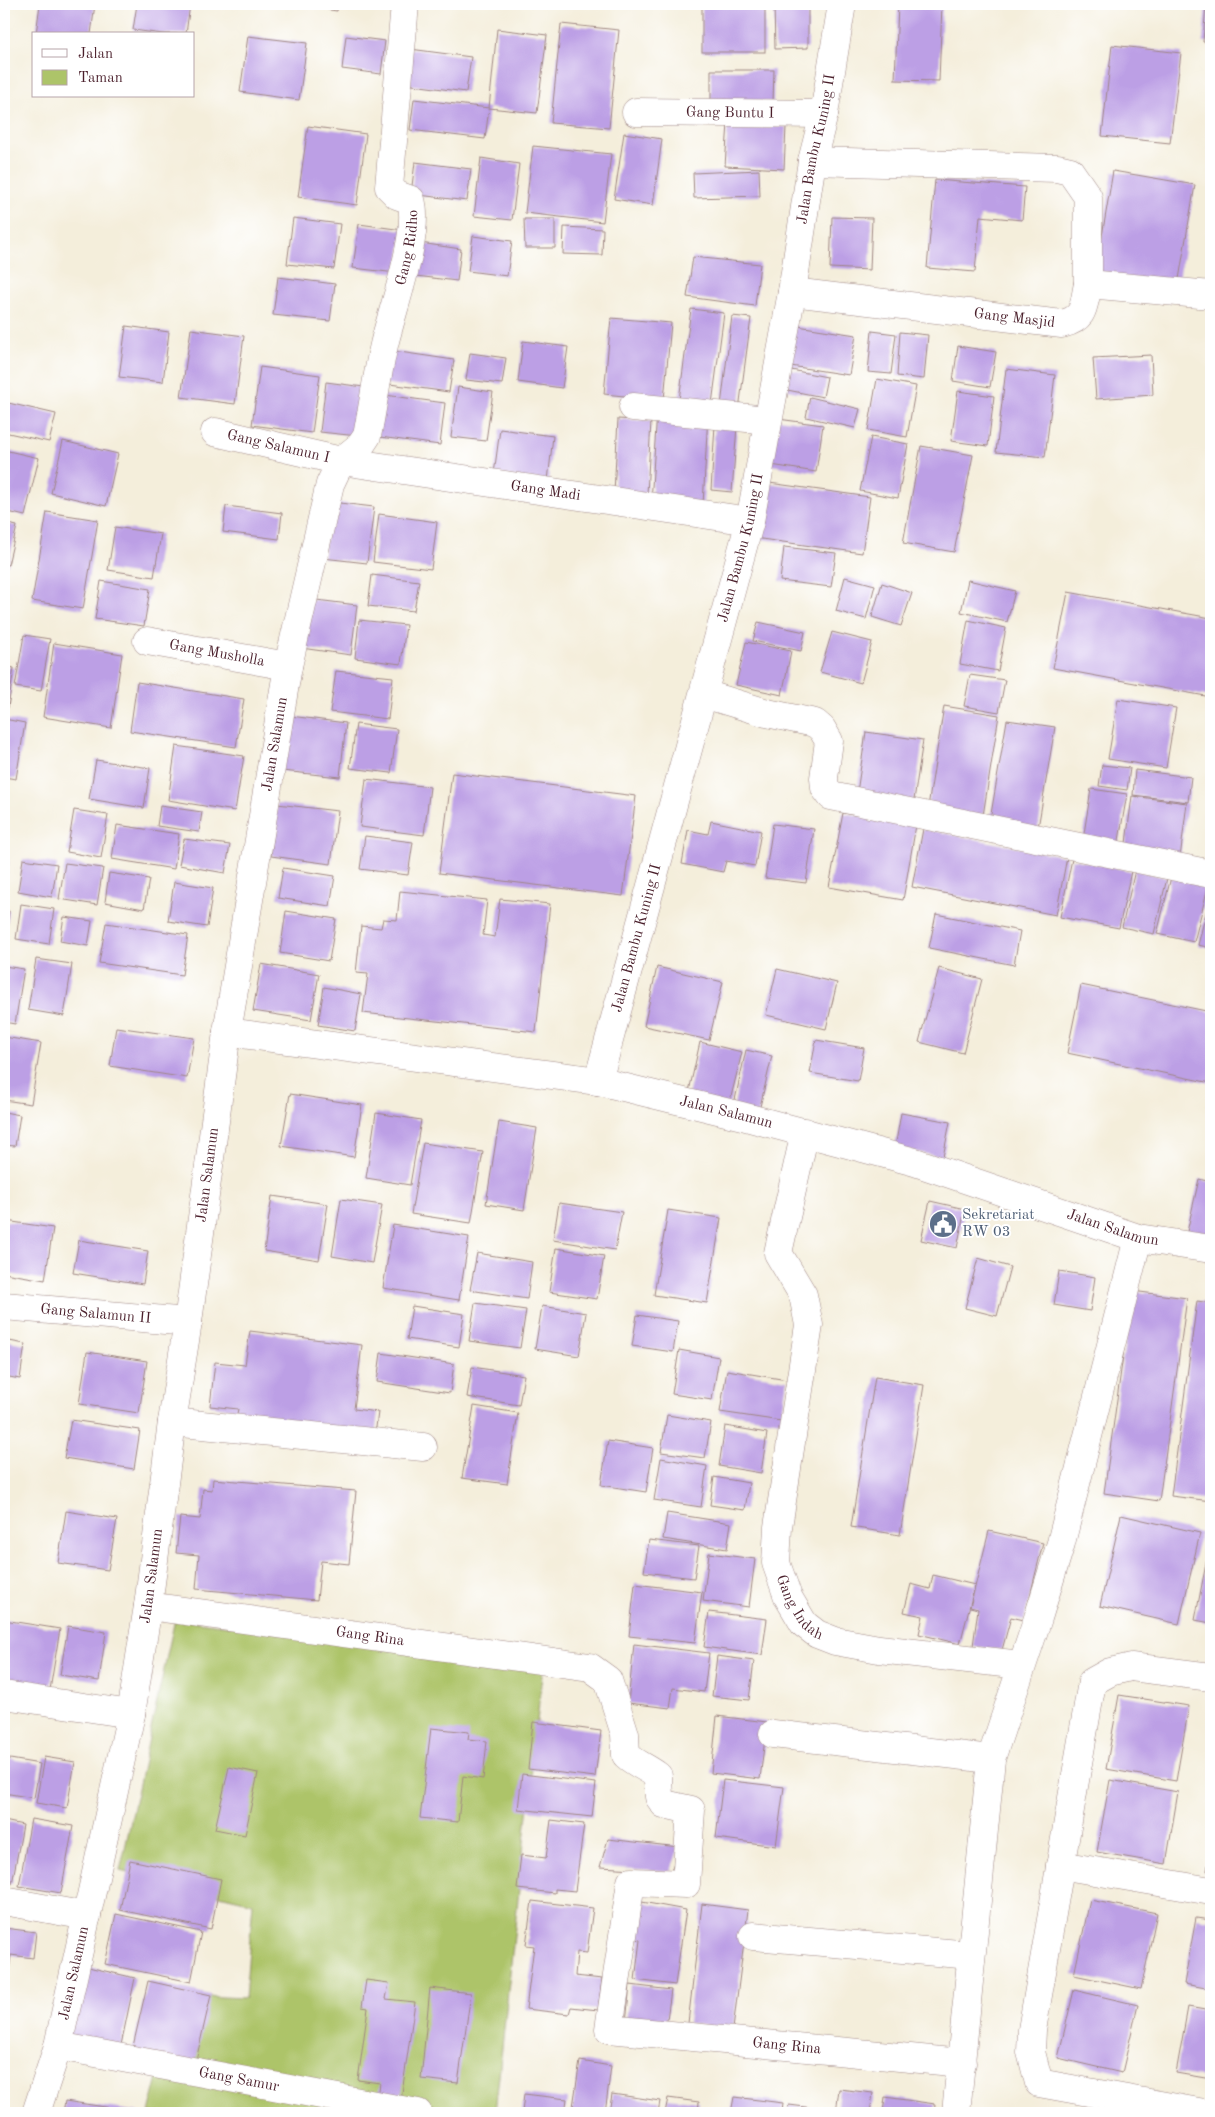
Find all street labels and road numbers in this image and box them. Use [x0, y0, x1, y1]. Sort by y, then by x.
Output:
street label: Jalan Bambu Kuning II [795, 73, 838, 225]
street label: Gang Buntu I [686, 105, 774, 121]
street label: Gang Ridho [393, 209, 421, 287]
street label: Gang Masjid [973, 306, 1056, 331]
street label: Gang Salamun I [225, 427, 331, 466]
street label: Jalan Bambu Kuning II [715, 472, 766, 624]
street label: Gang Madi [510, 478, 582, 504]
street label: Gang Musholla [168, 638, 267, 669]
street label: Jalan Salamun [260, 696, 290, 793]
street label: Jalan Bambu Kuning II [610, 862, 664, 1014]
street label: Jalan Salamun [678, 1094, 774, 1131]
street label: Jalan Salamun [194, 1127, 222, 1223]
street label: Jalan Salamun [1065, 1207, 1160, 1249]
street label: Gang Salamun II [40, 1302, 152, 1326]
street label: Jalan Salamun [138, 1528, 166, 1625]
street label: Gang Indah [773, 1573, 825, 1643]
street label: Gang Rina [335, 1624, 406, 1649]
street label: Jalan Salamun [56, 1925, 92, 2022]
street label: Gang Rina [752, 2035, 822, 2057]
street label: Gang Samur [197, 2065, 280, 2094]

